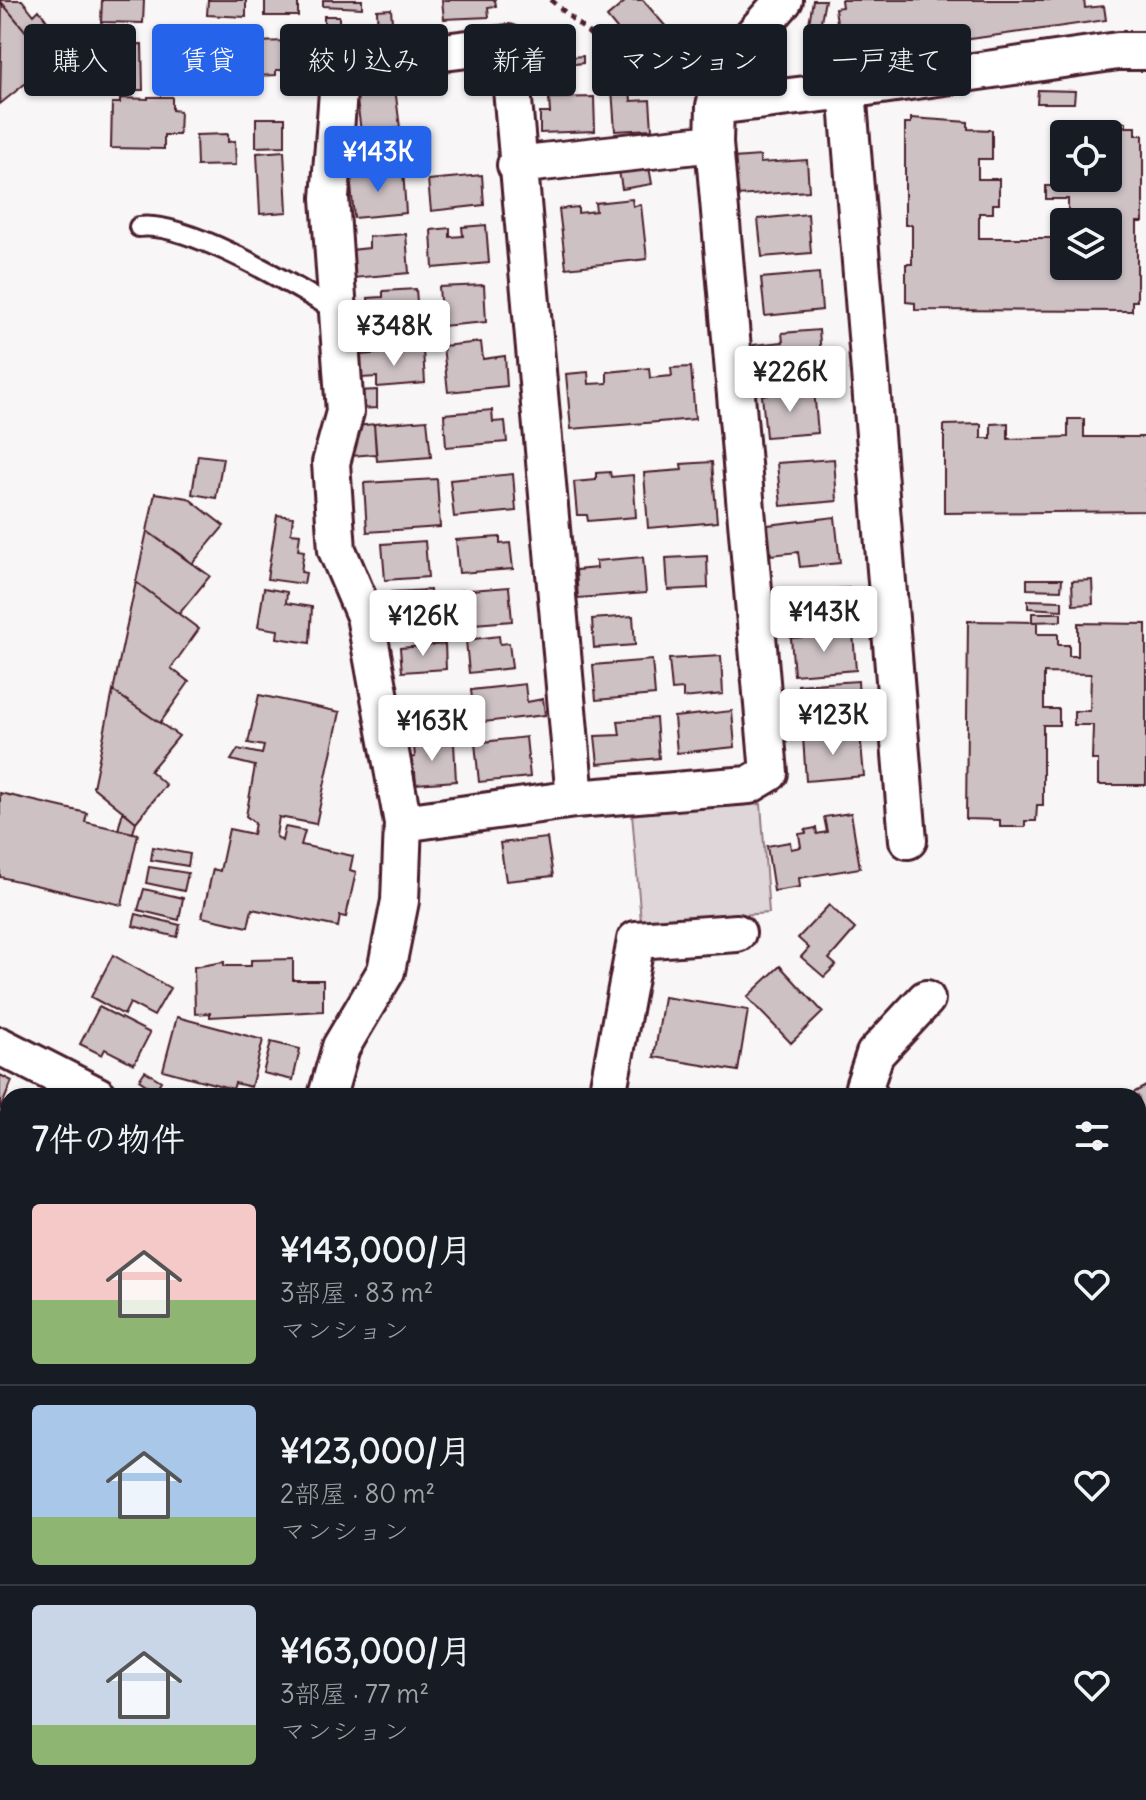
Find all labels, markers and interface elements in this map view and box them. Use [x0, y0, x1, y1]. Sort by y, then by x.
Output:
chip: 購入 [24, 24, 136, 96]
chip: 賃貸 [152, 24, 264, 96]
chip: 絞り込み [280, 24, 448, 96]
chip: 新着 [464, 24, 576, 96]
chip: マンション [592, 24, 787, 96]
chip: 一戸建て [803, 24, 971, 96]
map controls [1050, 120, 1122, 280]
button: locate [1050, 120, 1122, 192]
pin: ¥143K [322, 126, 434, 194]
text: ¥143K [342, 135, 414, 168]
button: layers [1050, 208, 1122, 280]
pin: ¥348K [338, 300, 450, 368]
text: ¥348K [356, 309, 432, 342]
pin: ¥226K [734, 346, 846, 414]
text: ¥226K [753, 355, 827, 388]
pin: ¥143K [768, 586, 880, 654]
pin: ¥126K [367, 590, 479, 658]
text: ¥143K [788, 595, 860, 628]
text: ¥126K [388, 599, 458, 632]
pin: ¥123K [777, 689, 889, 757]
pin: ¥163K [376, 695, 488, 763]
text: ¥123K [798, 698, 868, 731]
text: ¥163K [396, 704, 468, 737]
icon: filters [1070, 1114, 1114, 1158]
text: 7件の物件 [32, 1117, 185, 1160]
text: ¥143,000/月 [280, 1228, 473, 1271]
icon: home [96, 1236, 192, 1332]
icon: heart [1070, 1262, 1114, 1306]
text: 3部屋 · 83 m² [280, 1276, 433, 1309]
text: マンション [280, 1313, 409, 1346]
text: ¥123,000/月 [280, 1429, 472, 1472]
icon: home [96, 1437, 192, 1533]
icon: heart [1070, 1463, 1114, 1507]
text: 2部屋 · 80 m² [280, 1477, 435, 1510]
text: マンション [280, 1514, 409, 1547]
text: ¥163,000/月 [280, 1629, 473, 1672]
icon: home [96, 1637, 192, 1733]
icon: heart [1070, 1663, 1114, 1707]
text: 3部屋 · 77 m² [280, 1677, 429, 1710]
text: マンション [280, 1714, 409, 1747]

